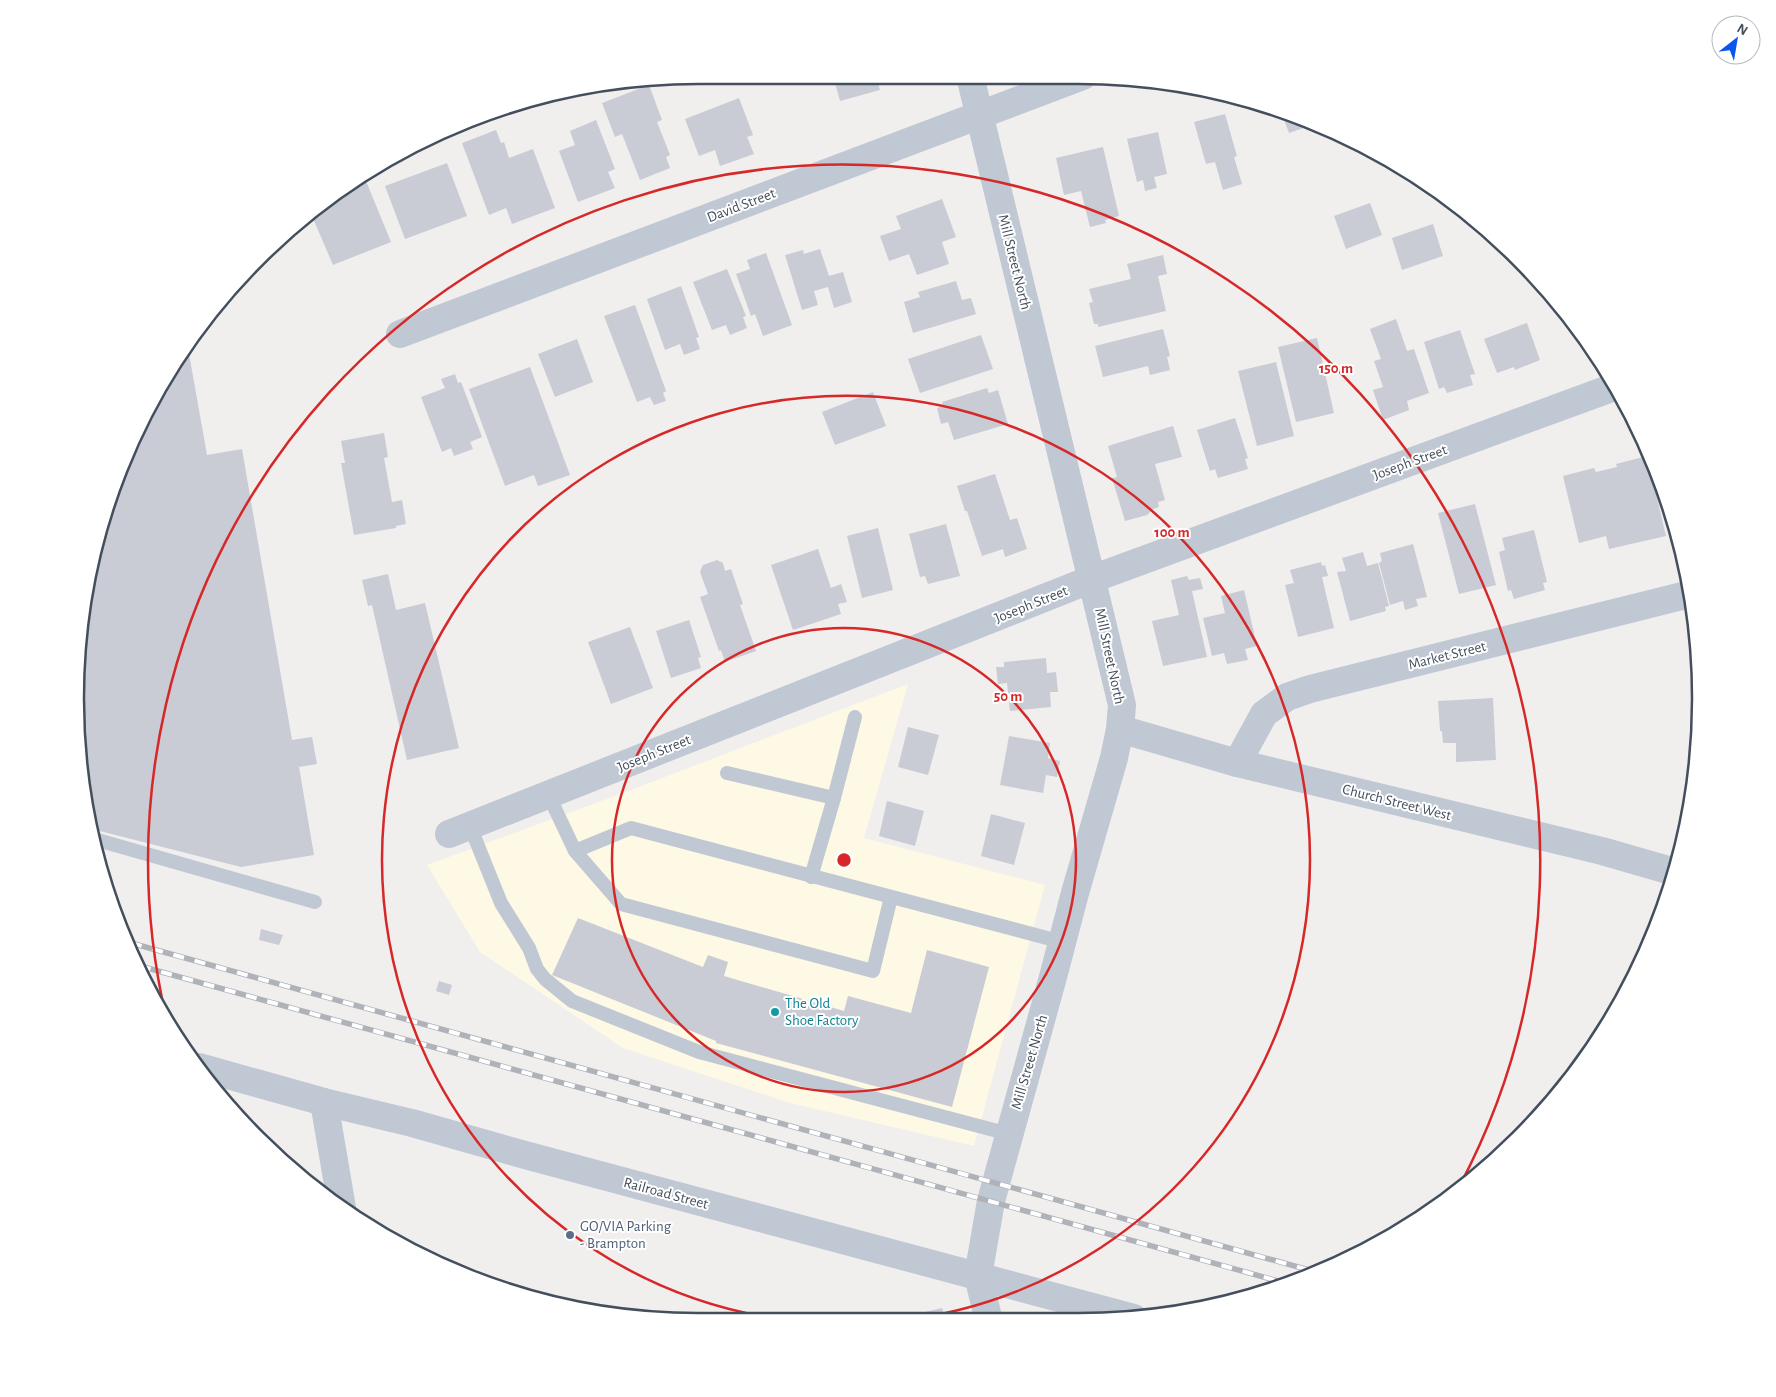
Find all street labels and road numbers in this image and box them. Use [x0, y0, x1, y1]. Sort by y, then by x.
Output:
street label: David Street [705, 185, 778, 225]
street label: Mill Street North [995, 213, 1034, 311]
street label: Joseph Street [1371, 442, 1449, 483]
street label: Joseph Street [992, 583, 1070, 626]
street label: Mill Street North [1092, 607, 1127, 705]
street label: Market Street [1407, 639, 1488, 672]
street label: Joseph Street [615, 732, 693, 775]
street label: Church Street West [1341, 782, 1453, 823]
street label: Mill Street North [1009, 1013, 1050, 1111]
street label: Railroad Street [622, 1175, 710, 1212]

